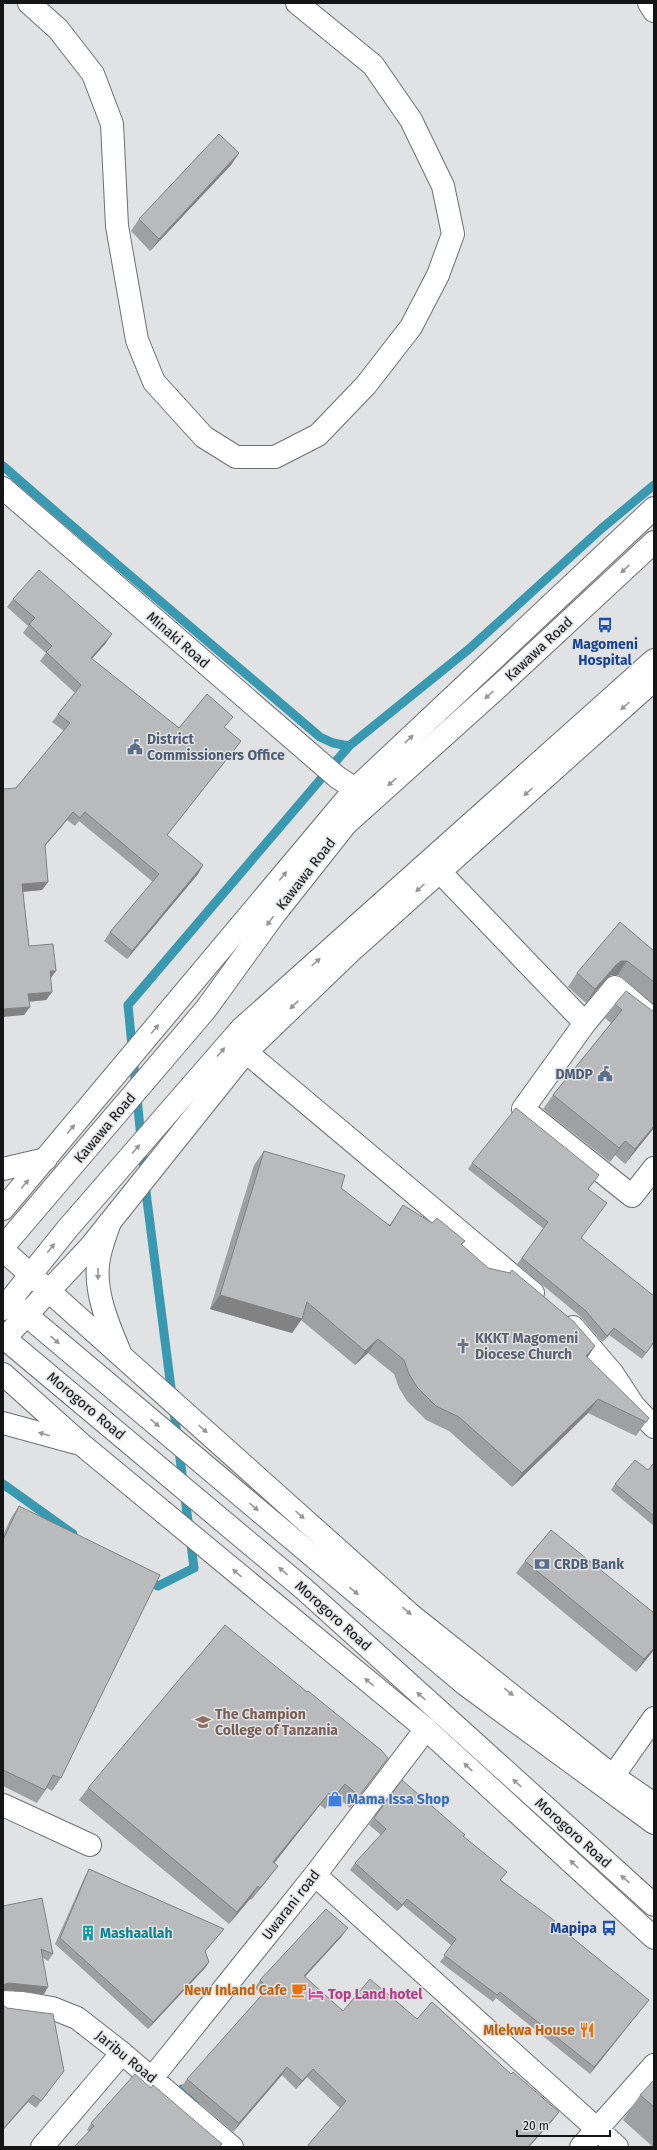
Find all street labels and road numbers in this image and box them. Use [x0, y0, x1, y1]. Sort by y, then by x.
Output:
street label: Minaki Road [143, 608, 213, 672]
street label: Kawawa Road [502, 613, 576, 685]
street label: Kawawa Road [273, 835, 339, 913]
street label: Kawawa Road [71, 1089, 139, 1167]
street label: Morogoro Road [44, 1368, 128, 1444]
street label: Morogoro Road [291, 1577, 375, 1655]
street label: Morogoro Road [531, 1794, 615, 1872]
street label: Uwarani road [258, 1867, 324, 1943]
street label: Jaribu Road [92, 2027, 160, 2087]

